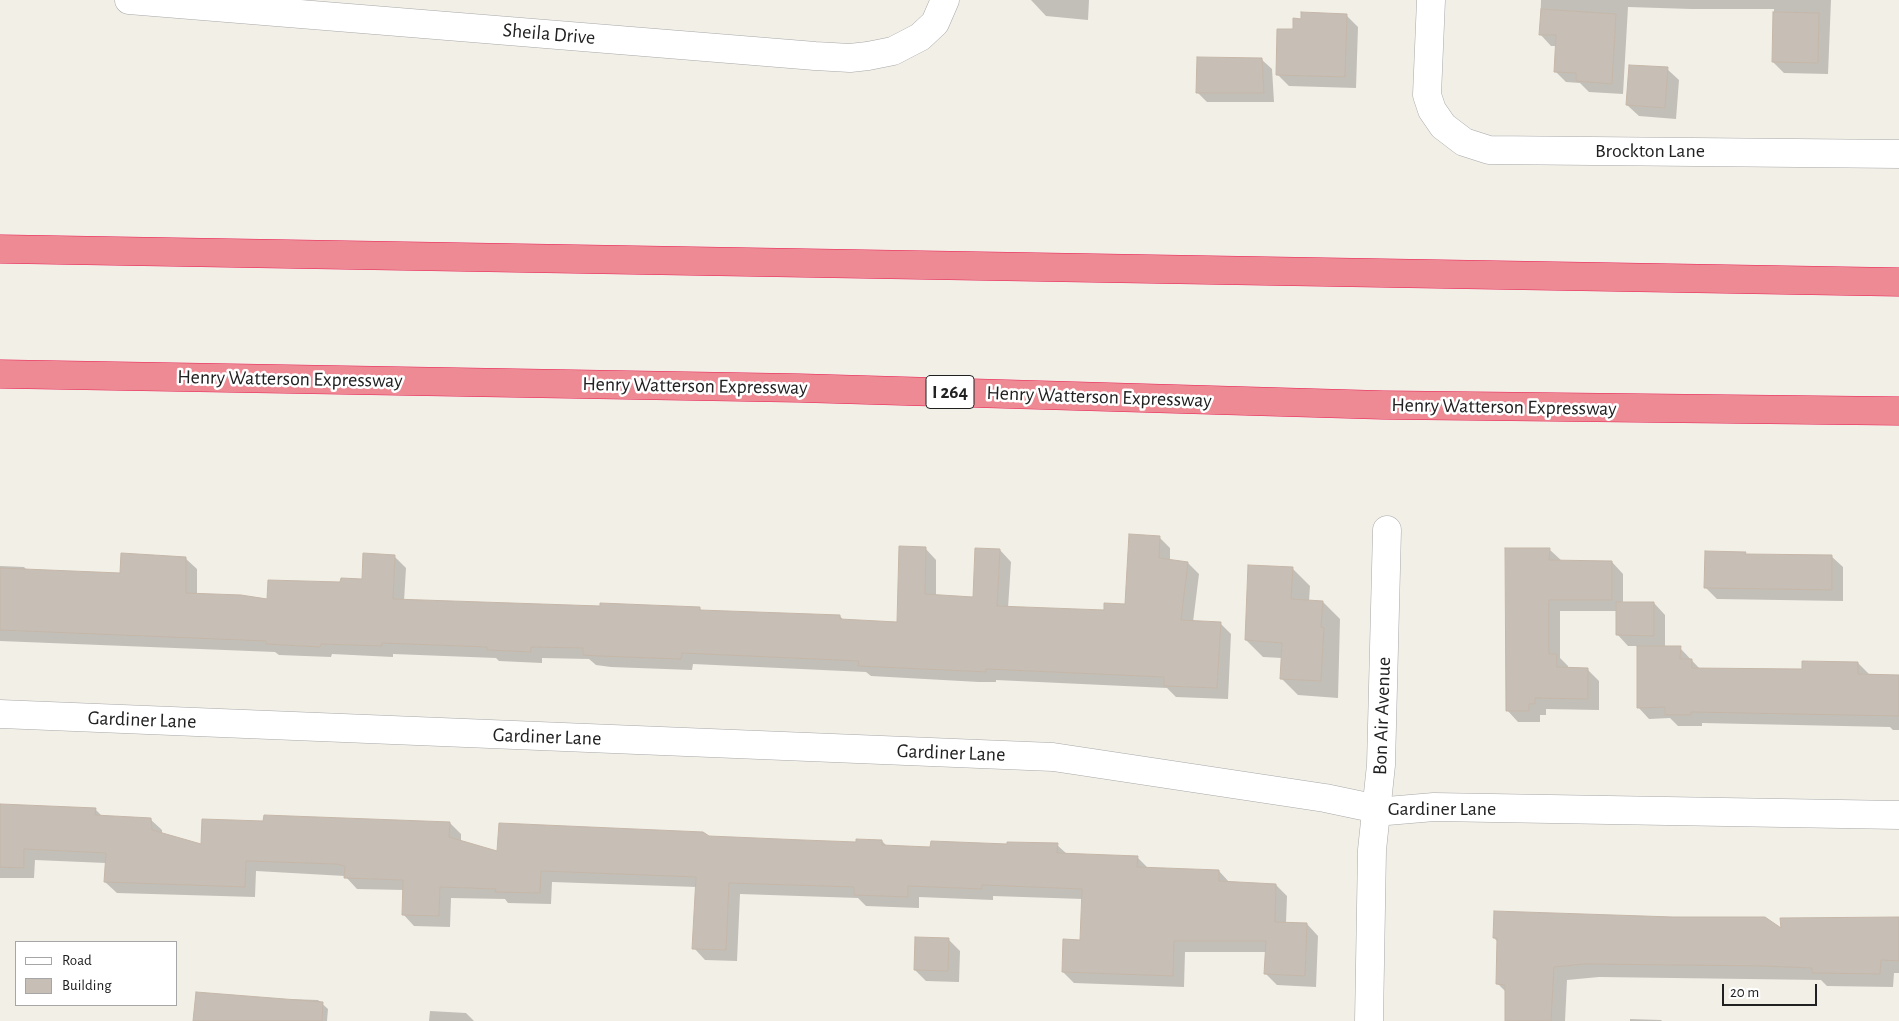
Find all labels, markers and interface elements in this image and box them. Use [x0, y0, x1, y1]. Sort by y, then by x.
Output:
street label: Sheila Drive [502, 18, 596, 50]
street label: Brockton Lane [1595, 139, 1705, 163]
street label: Henry Watterson Expressway [177, 365, 403, 393]
street label: Henry Watterson Expressway [582, 372, 808, 400]
road number: I 264 [926, 376, 974, 408]
street label: Henry Watterson Expressway [986, 381, 1212, 413]
street label: Henry Watterson Expressway [1391, 393, 1617, 421]
street label: Bon Air Avenue [1368, 656, 1396, 776]
street label: Gardiner Lane [87, 706, 197, 734]
street label: Gardiner Lane [492, 723, 602, 751]
street label: Gardiner Lane [896, 739, 1006, 767]
street label: Gardiner Lane [1388, 797, 1496, 821]
legend [15, 941, 178, 1006]
text: Road [62, 953, 92, 968]
scale bar [1724, 974, 1819, 1006]
text: Building [62, 978, 112, 993]
text: 20 m [1730, 985, 1759, 1000]

